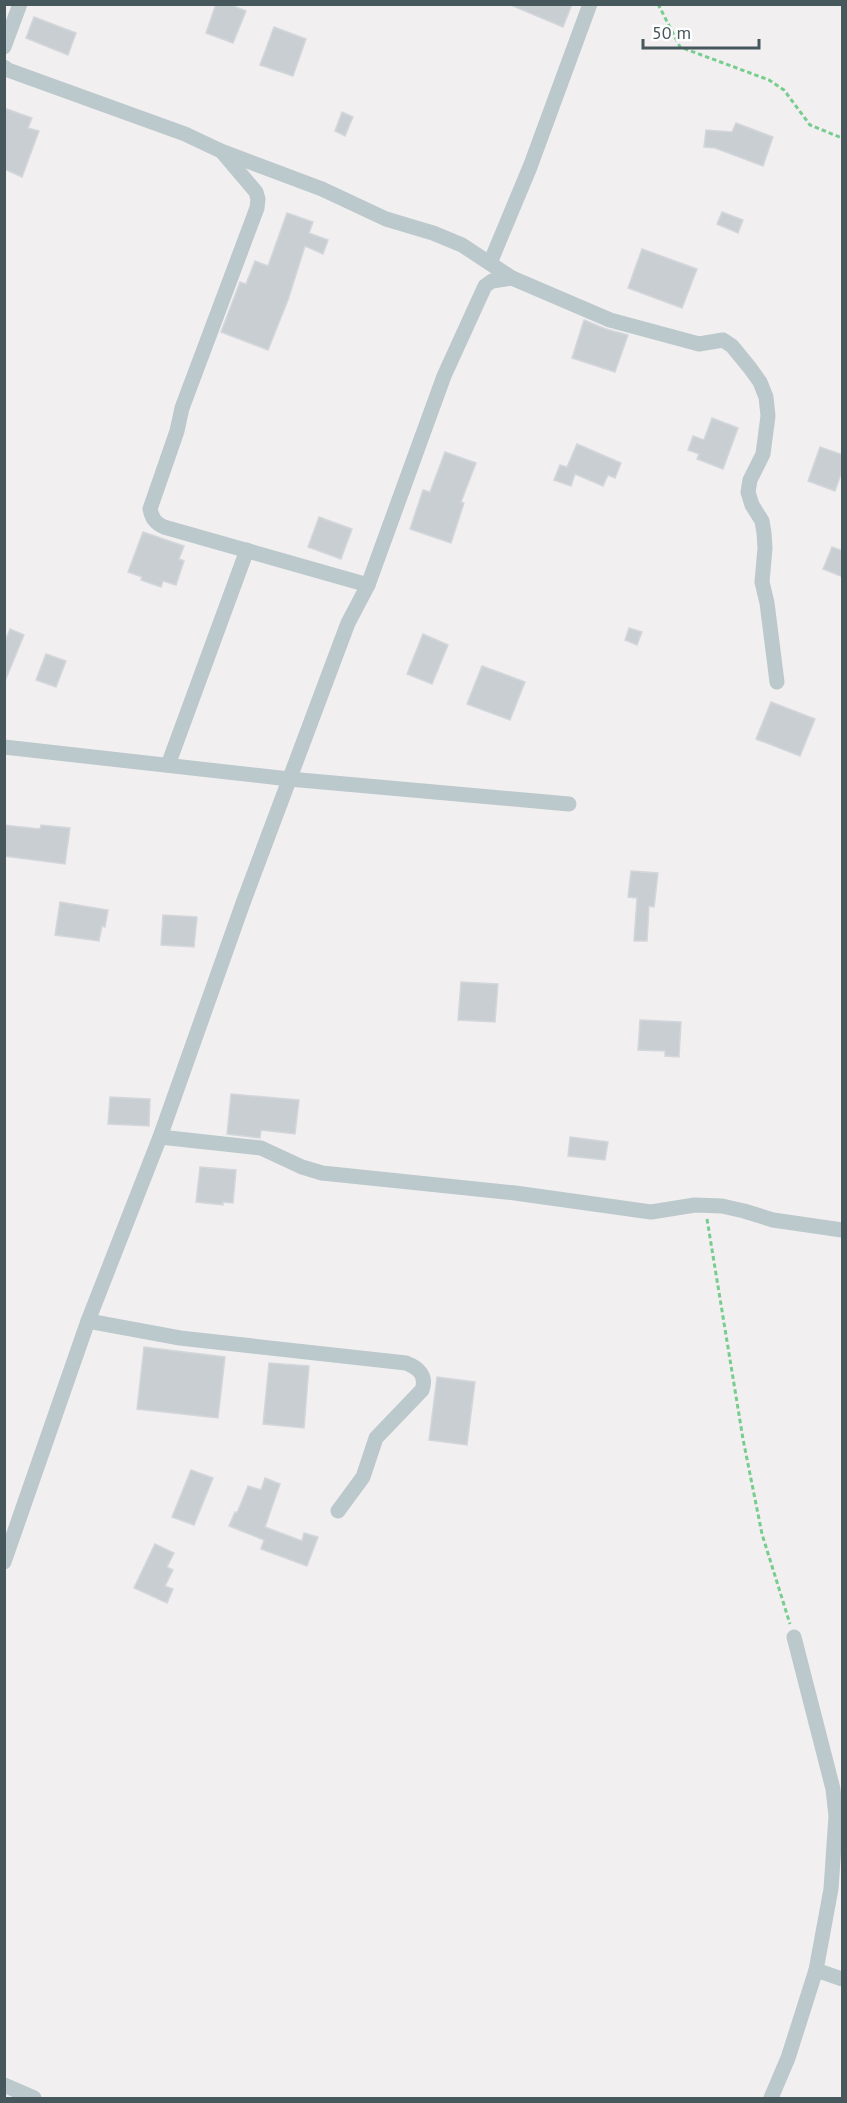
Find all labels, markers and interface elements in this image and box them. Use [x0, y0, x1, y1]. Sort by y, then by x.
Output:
scale bar [643, 12, 758, 50]
text: 50 m [652, 21, 691, 44]

